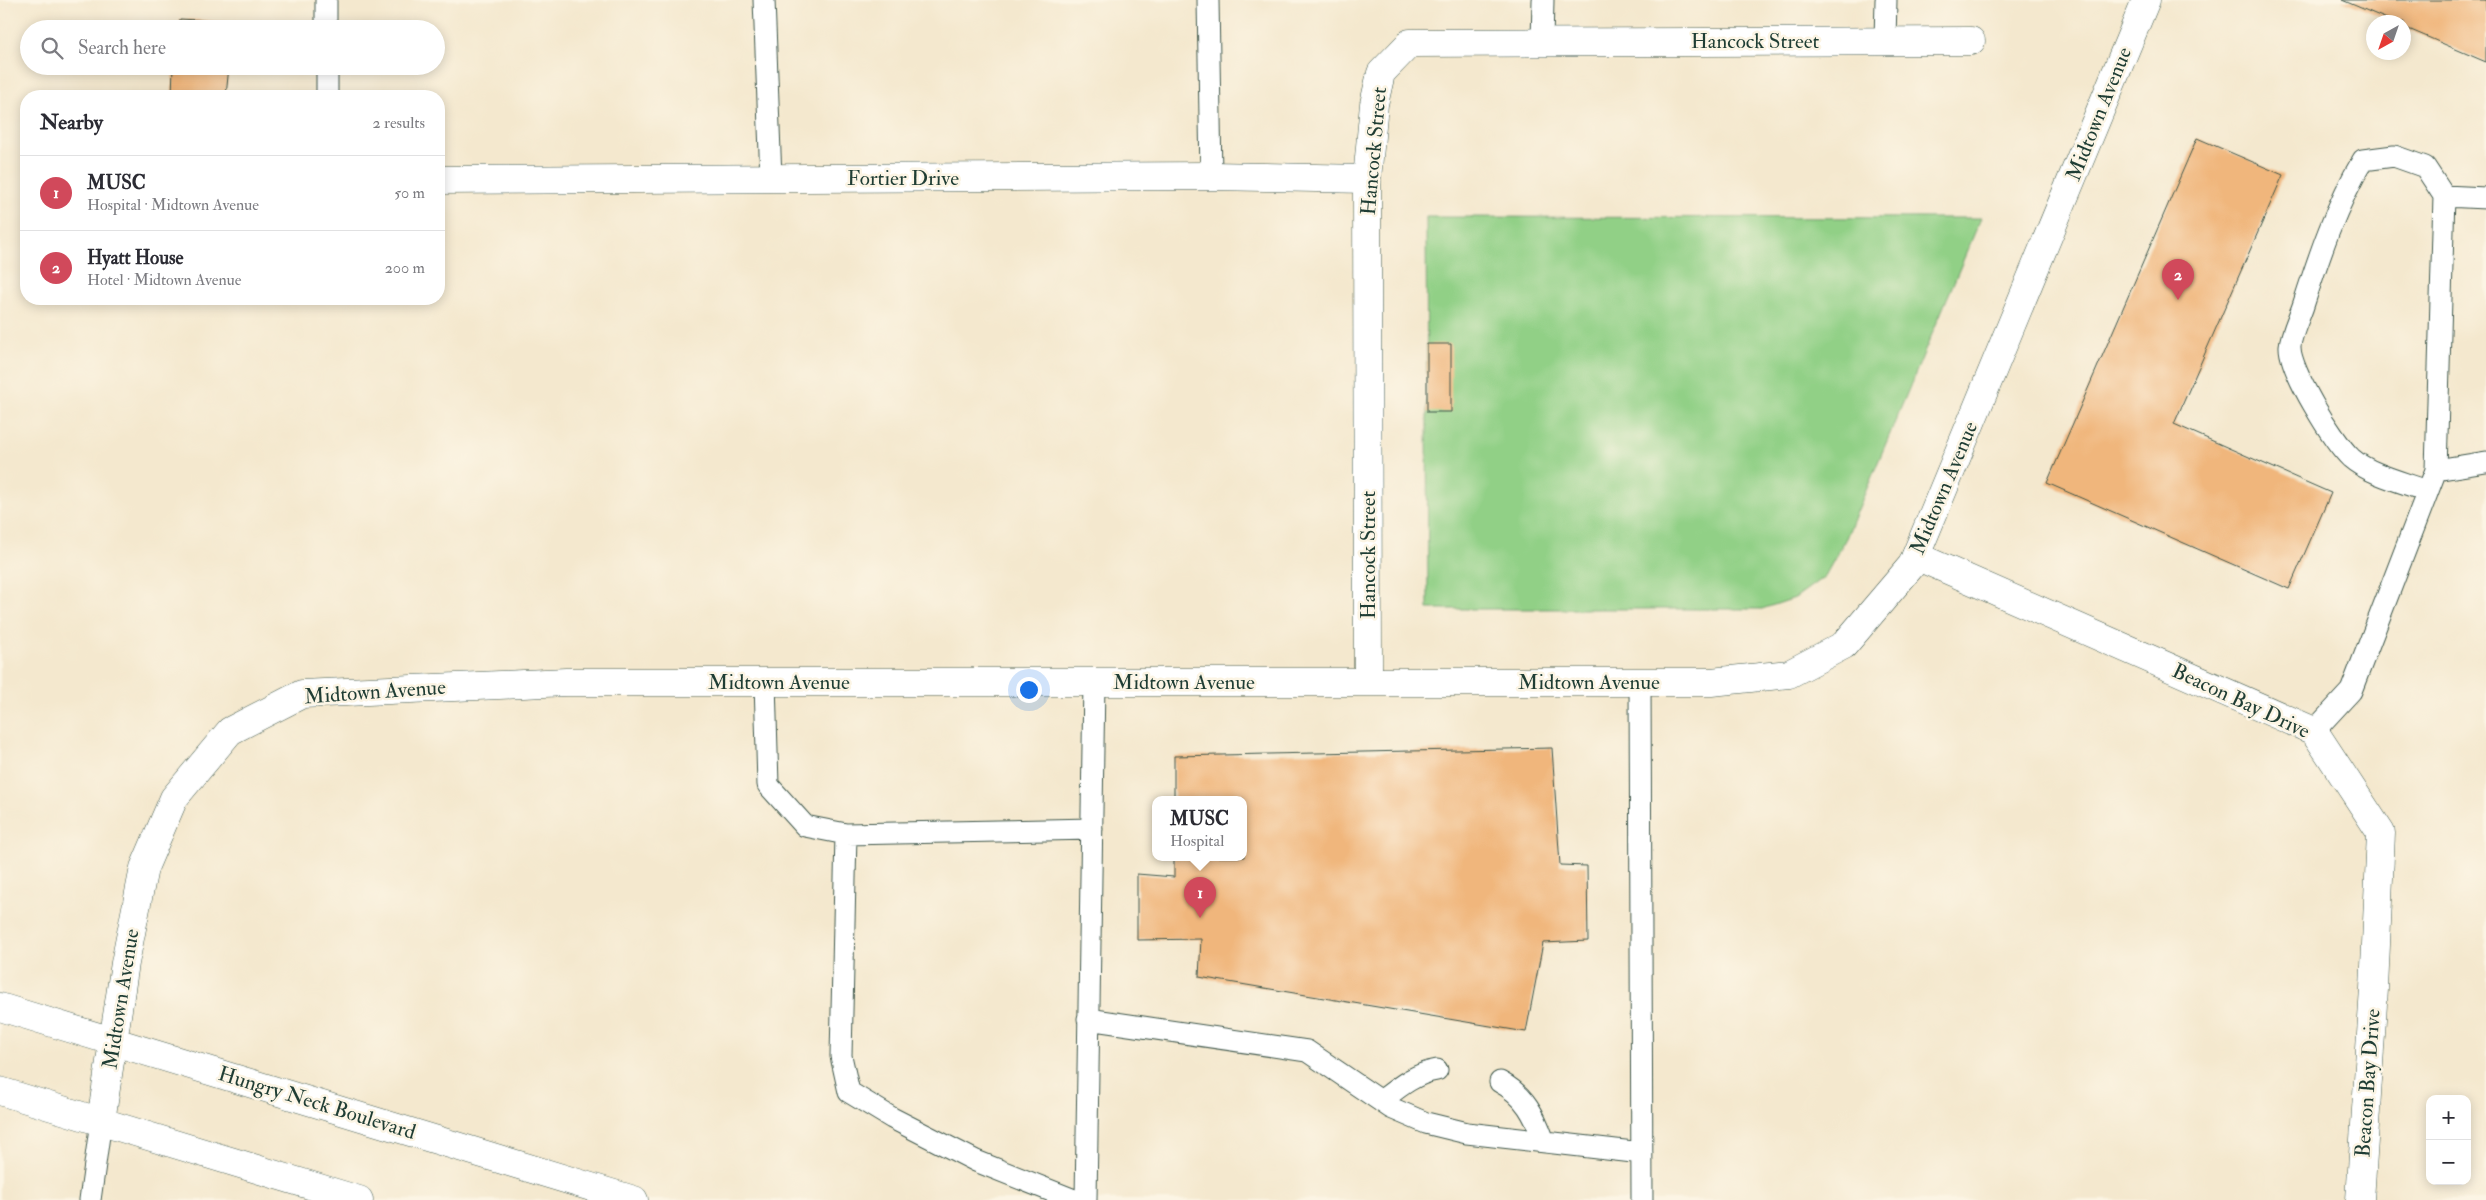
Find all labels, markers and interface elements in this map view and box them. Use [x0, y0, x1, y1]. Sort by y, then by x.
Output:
north arrow [2366, 15, 2411, 60]
search box [20, 20, 445, 75]
street label: Hancock Street [1691, 28, 1820, 55]
icon: search [38, 34, 66, 62]
text: Search here [78, 36, 166, 60]
street label: Midtown Avenue [2060, 43, 2138, 185]
street label: Hancock Street [1355, 86, 1393, 216]
text: Nearby [40, 109, 103, 136]
text: 2 results [372, 113, 425, 133]
street label: Fortier Drive [847, 165, 959, 192]
text: MUSC [87, 171, 146, 195]
text: 1 [53, 183, 59, 203]
text: 50 m [394, 183, 425, 203]
text: Hospital · Midtown Avenue [87, 195, 259, 215]
text: Hyatt House [87, 246, 184, 270]
text: 2 [52, 258, 60, 278]
text: 200 m [385, 258, 425, 278]
pin: 2 [2162, 259, 2194, 300]
text: Hotel · Midtown Avenue [87, 270, 241, 290]
street label: Midtown Avenue [1904, 417, 1984, 559]
street label: Hancock Street [1355, 490, 1382, 619]
street label: Beacon Bay Drive [2168, 657, 2314, 745]
street label: Midtown Avenue [708, 669, 850, 696]
street label: Midtown Avenue [1113, 669, 1255, 696]
street label: Midtown Avenue [1518, 669, 1660, 696]
street label: Midtown Avenue [303, 674, 447, 710]
your location [1016, 677, 1042, 703]
popup [1152, 796, 1247, 861]
text: MUSC [1170, 807, 1229, 831]
text: Hospital [1170, 831, 1224, 851]
pin: 1 [1184, 877, 1216, 918]
street label: Midtown Avenue [97, 927, 145, 1071]
street label: Beacon Bay Drive [2349, 1008, 2387, 1158]
street label: Hungry Neck Boulevard [215, 1060, 420, 1146]
map controls [2426, 1095, 2471, 1185]
button: + [2426, 1095, 2471, 1140]
button: − [2426, 1140, 2471, 1185]

